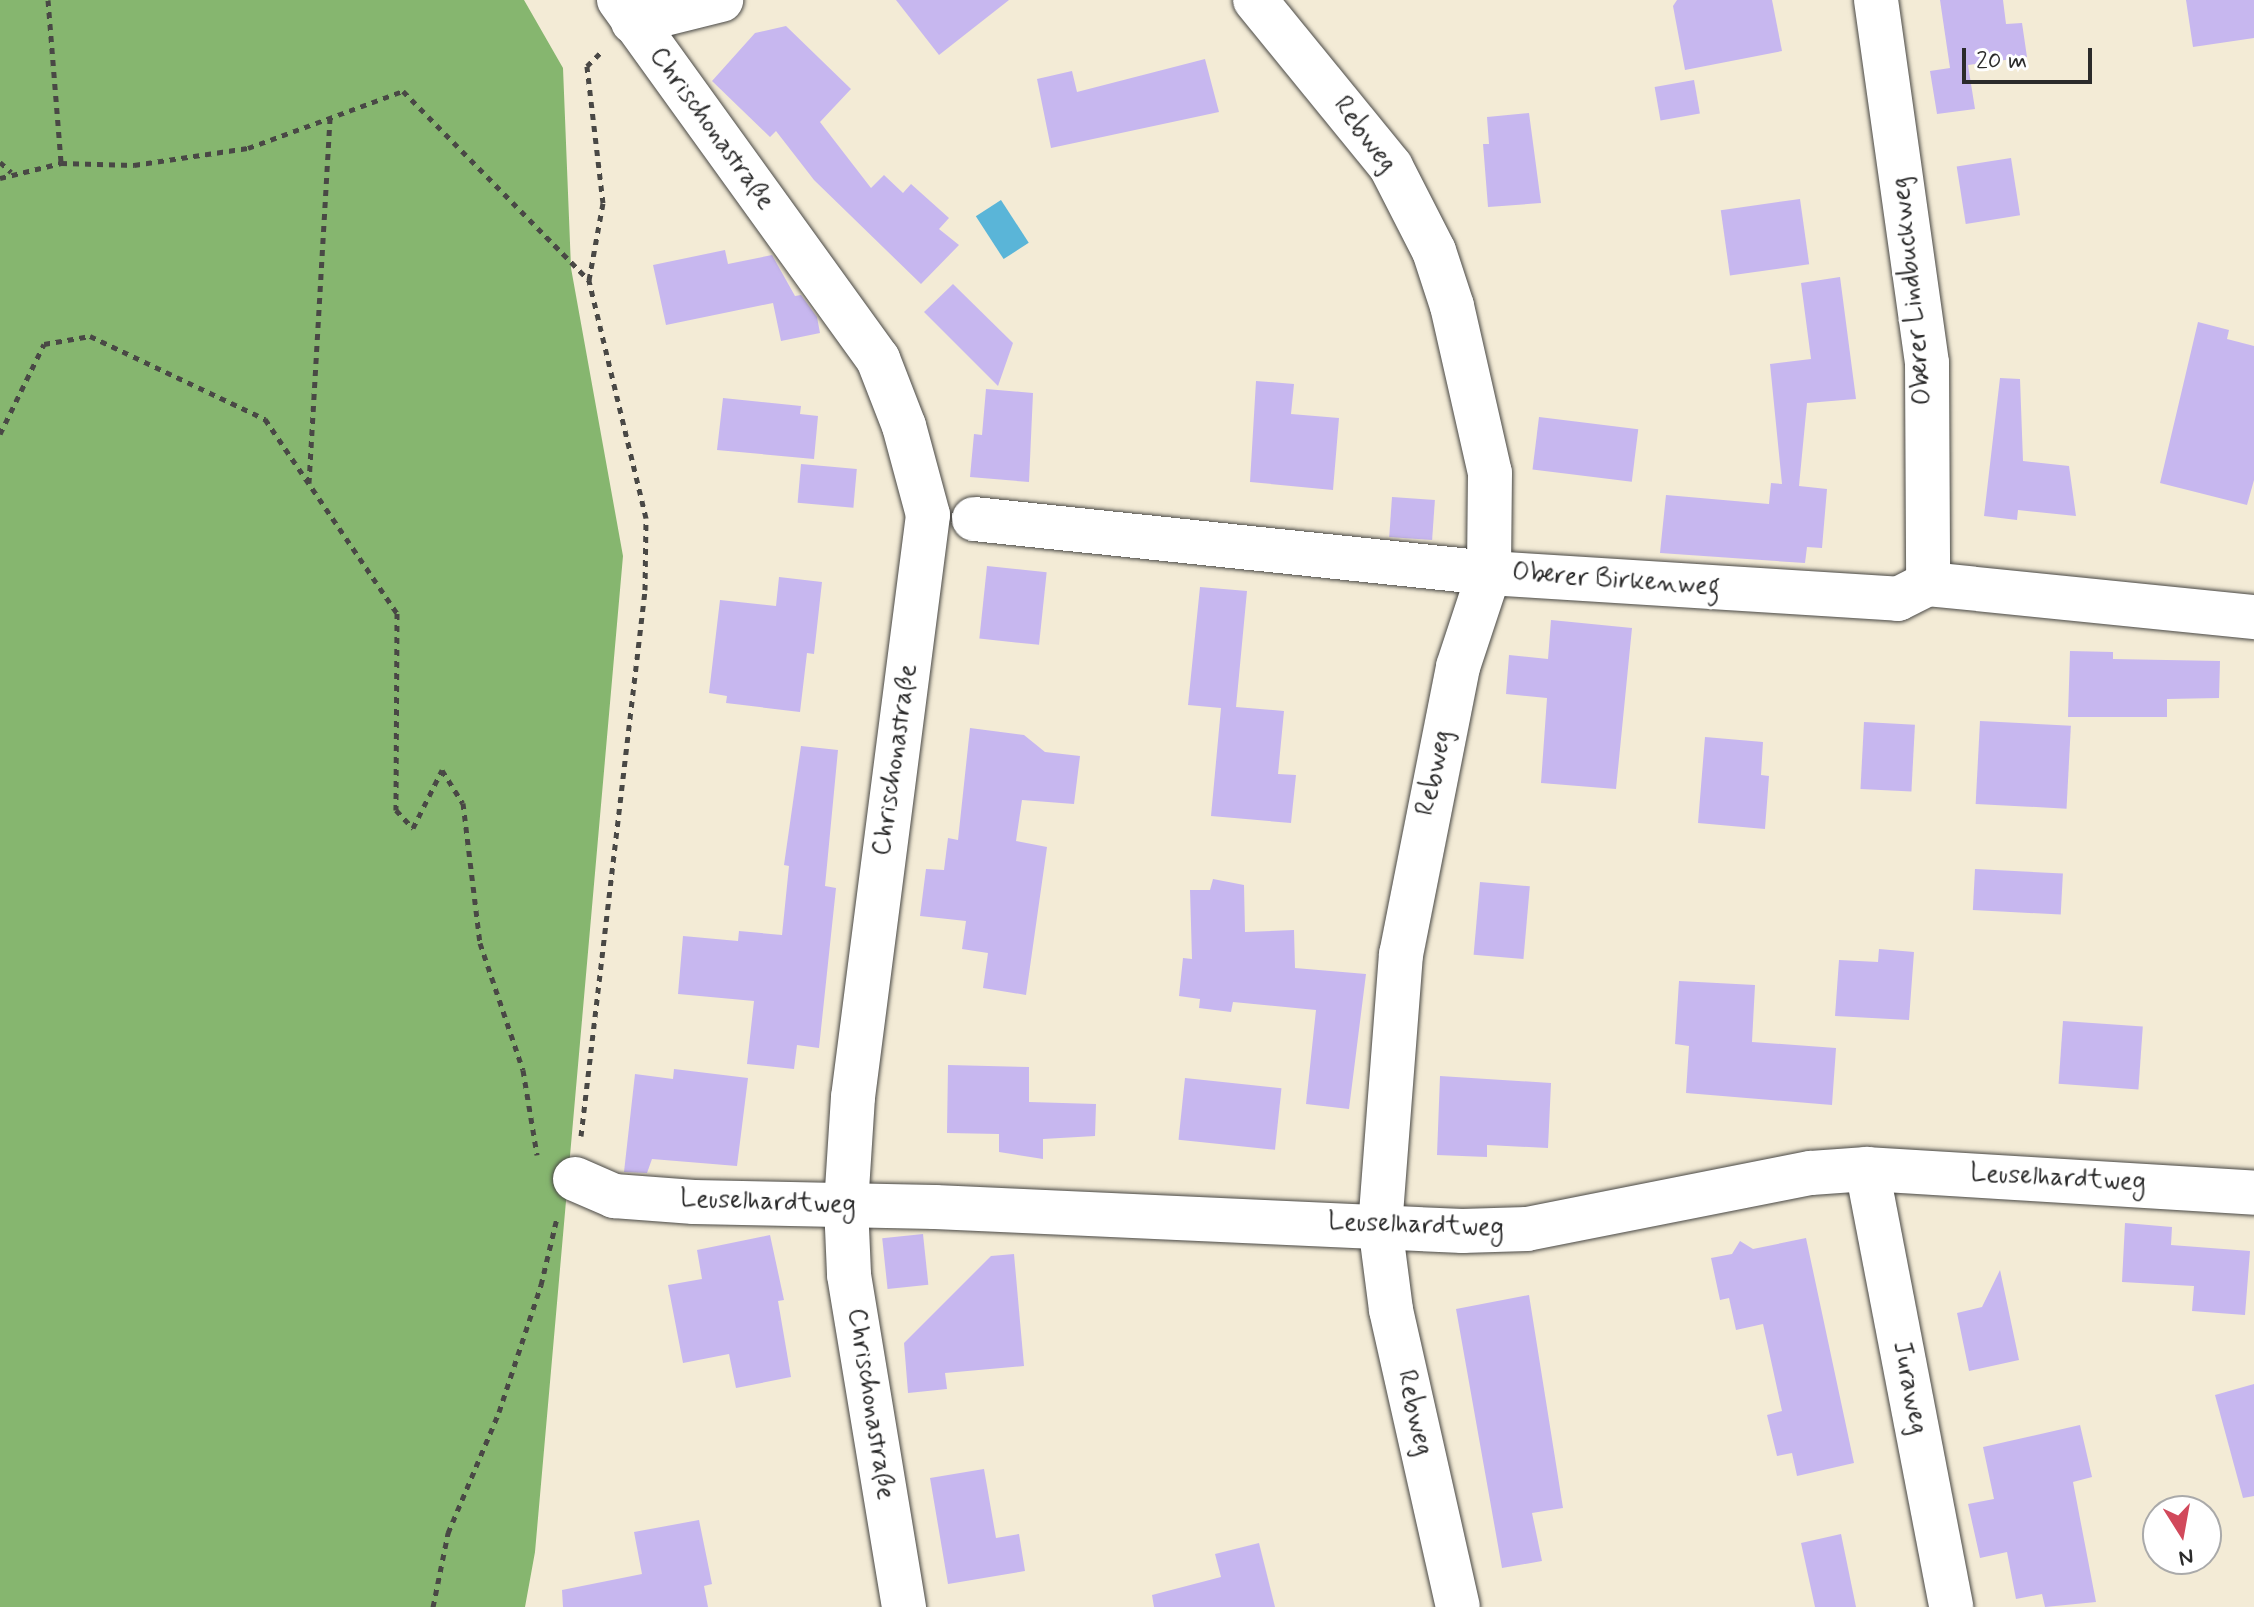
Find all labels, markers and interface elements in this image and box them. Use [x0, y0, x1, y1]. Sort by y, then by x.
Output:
scale bar [1966, 32, 2096, 82]
street label: Chrischonastraße [642, 42, 780, 216]
text: 20 m [1976, 46, 2027, 77]
street label: Rebweg [1325, 91, 1403, 179]
street label: Oberer Lindbuckweg [1886, 179, 1940, 403]
street label: Oberer Birkenweg [1517, 559, 1715, 603]
street label: Chrischonastraße [867, 662, 925, 858]
street label: Rebweg [1411, 727, 1459, 819]
street label: Leuselhardtweg [1969, 1159, 2147, 1199]
street label: Leuselhardtweg [680, 1184, 856, 1222]
street label: Leuselhardtweg [1328, 1207, 1504, 1245]
street label: Chrischonastraße [839, 1306, 901, 1502]
street label: Juraweg [1885, 1339, 1933, 1437]
street label: Rebweg [1389, 1367, 1439, 1459]
north arrow [2142, 1495, 2222, 1575]
text: N [2176, 1541, 2196, 1572]

